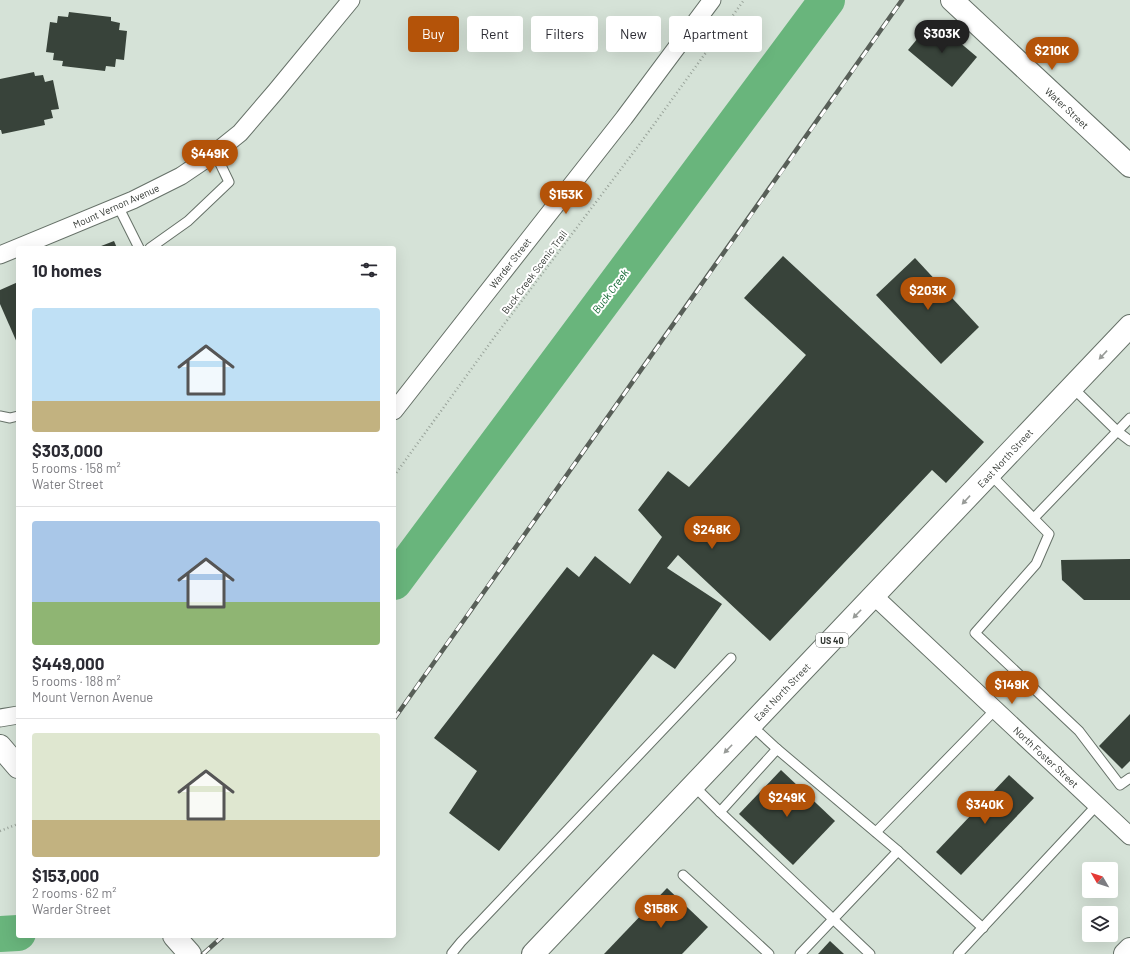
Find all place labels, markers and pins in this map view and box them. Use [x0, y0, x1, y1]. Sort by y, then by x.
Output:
pin: $303K [914, 20, 970, 54]
pin: $210K [1024, 37, 1080, 71]
pin: $449K [182, 140, 238, 174]
pin: $153K [538, 181, 594, 215]
pin: $203K [900, 277, 956, 311]
pin: $248K [684, 516, 740, 550]
pin: $149K [984, 671, 1040, 705]
pin: $249K [759, 784, 815, 818]
pin: $340K [957, 791, 1013, 825]
pin: $158K [633, 895, 689, 929]

